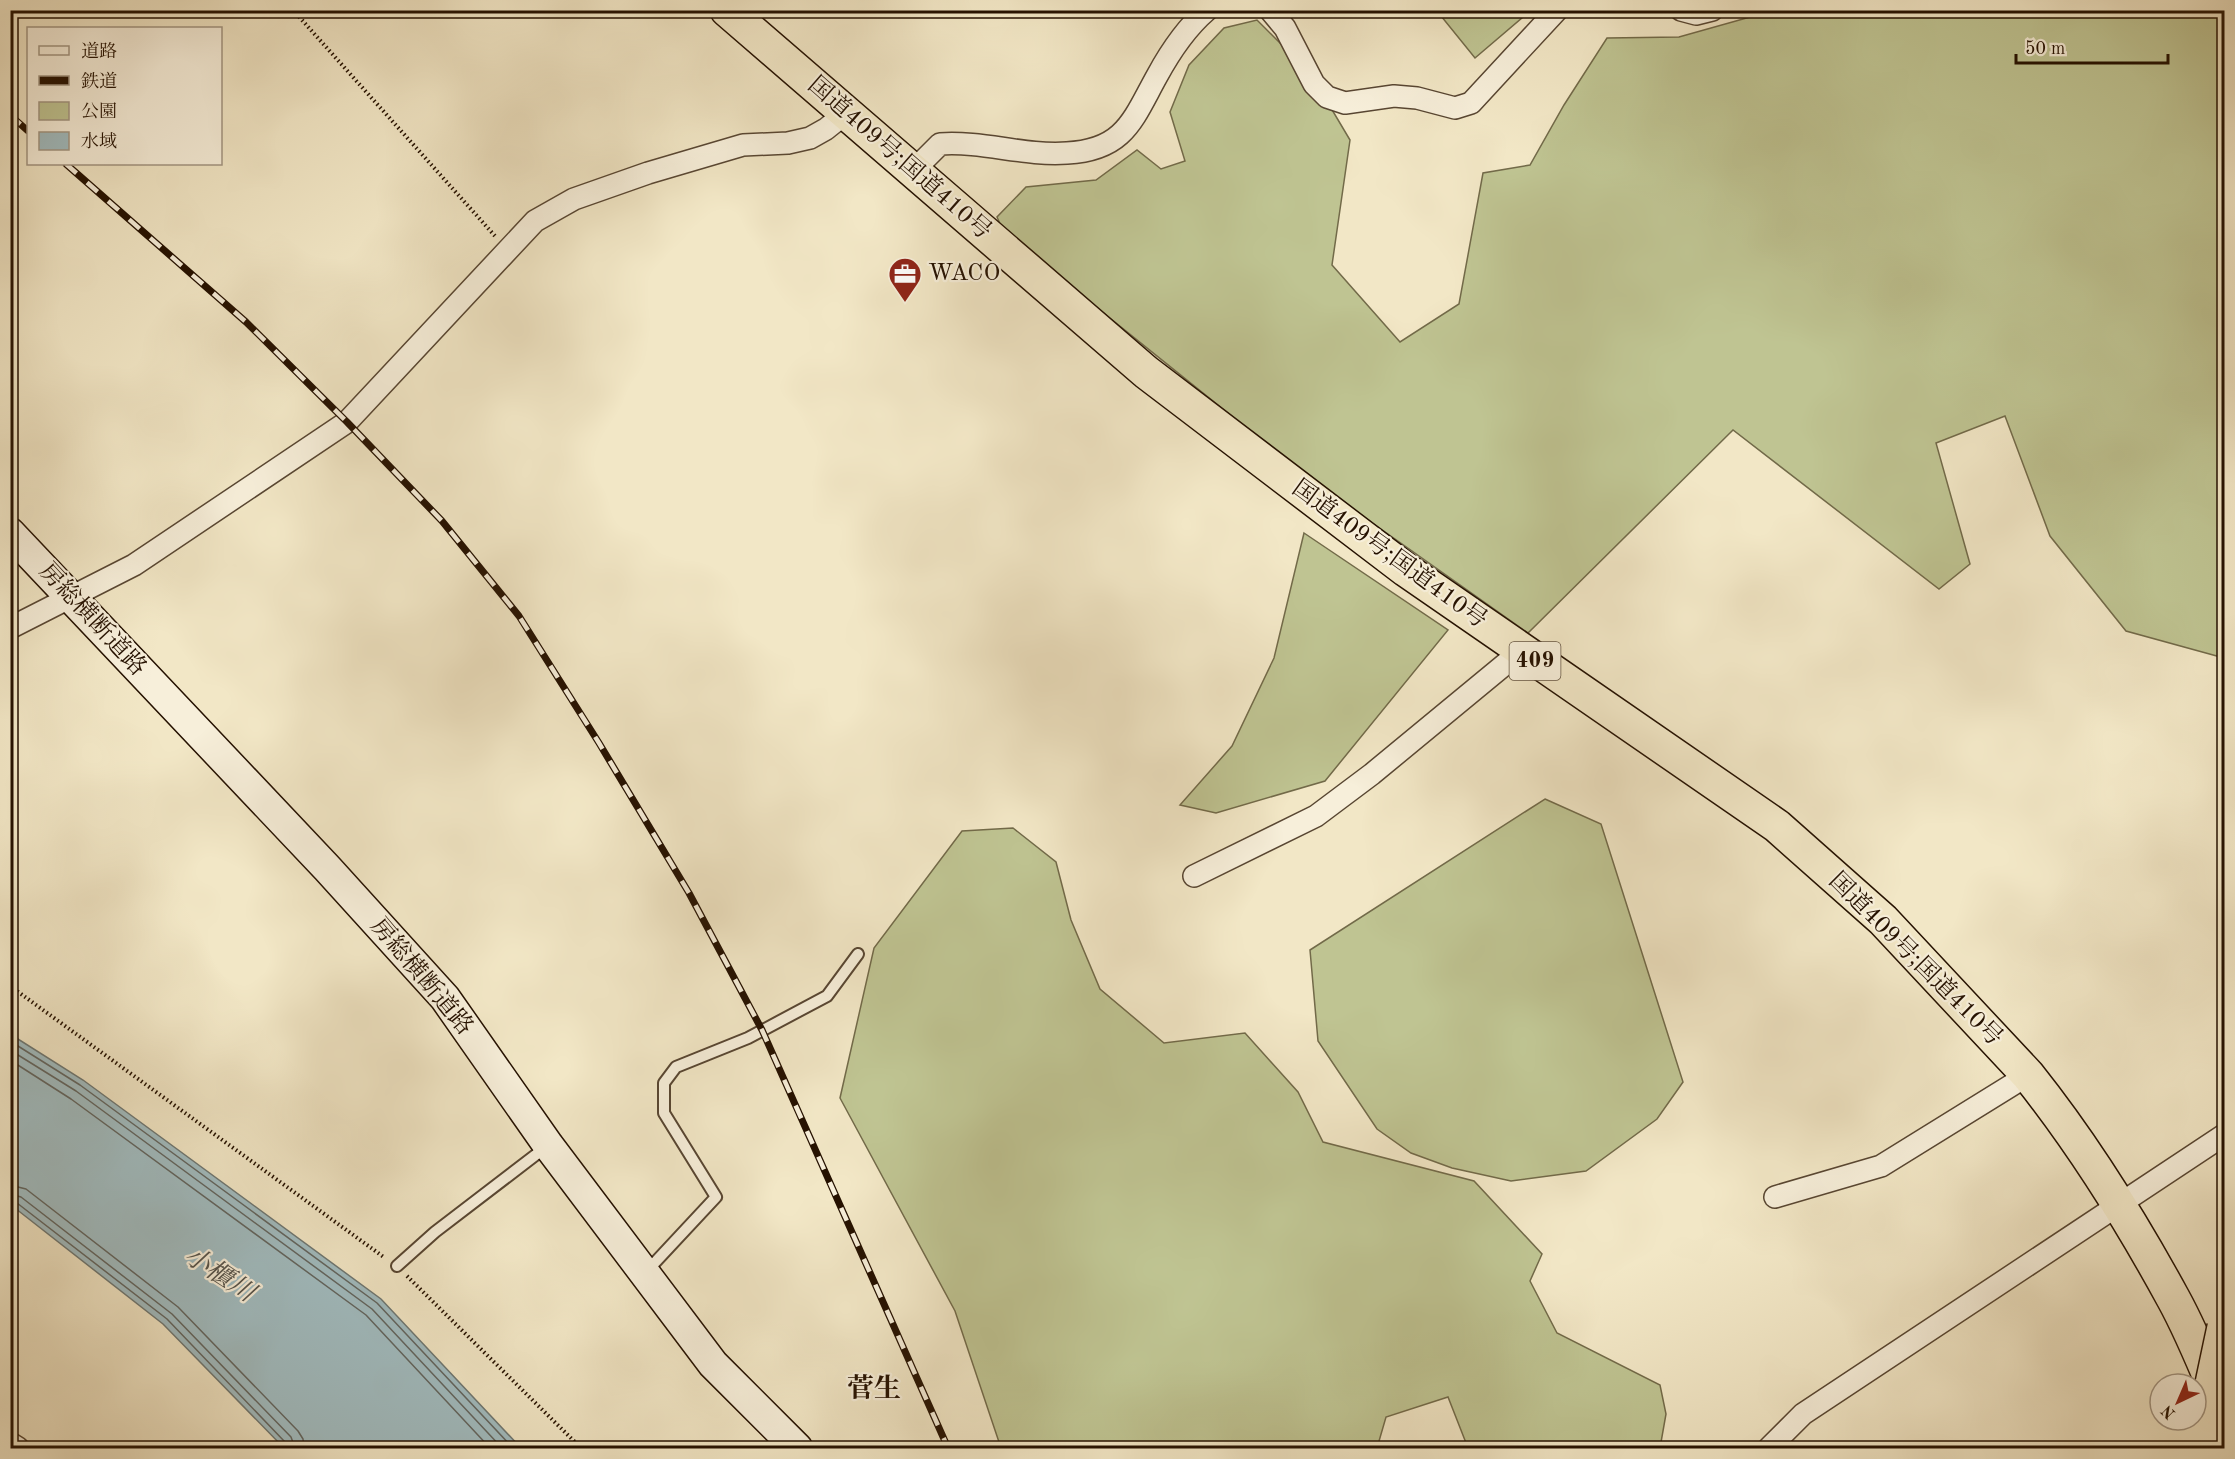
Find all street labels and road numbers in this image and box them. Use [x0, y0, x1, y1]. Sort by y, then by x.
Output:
street label: 国道409号;国道410号 [803, 71, 997, 245]
street label: 国道409号;国道410号 [1287, 474, 1493, 634]
street label: 房総横断道路 [34, 557, 152, 681]
road number: 409 [1510, 642, 1561, 680]
street label: 国道409号;国道410号 [1824, 867, 2008, 1051]
street label: 房総横断道路 [366, 912, 479, 1040]

